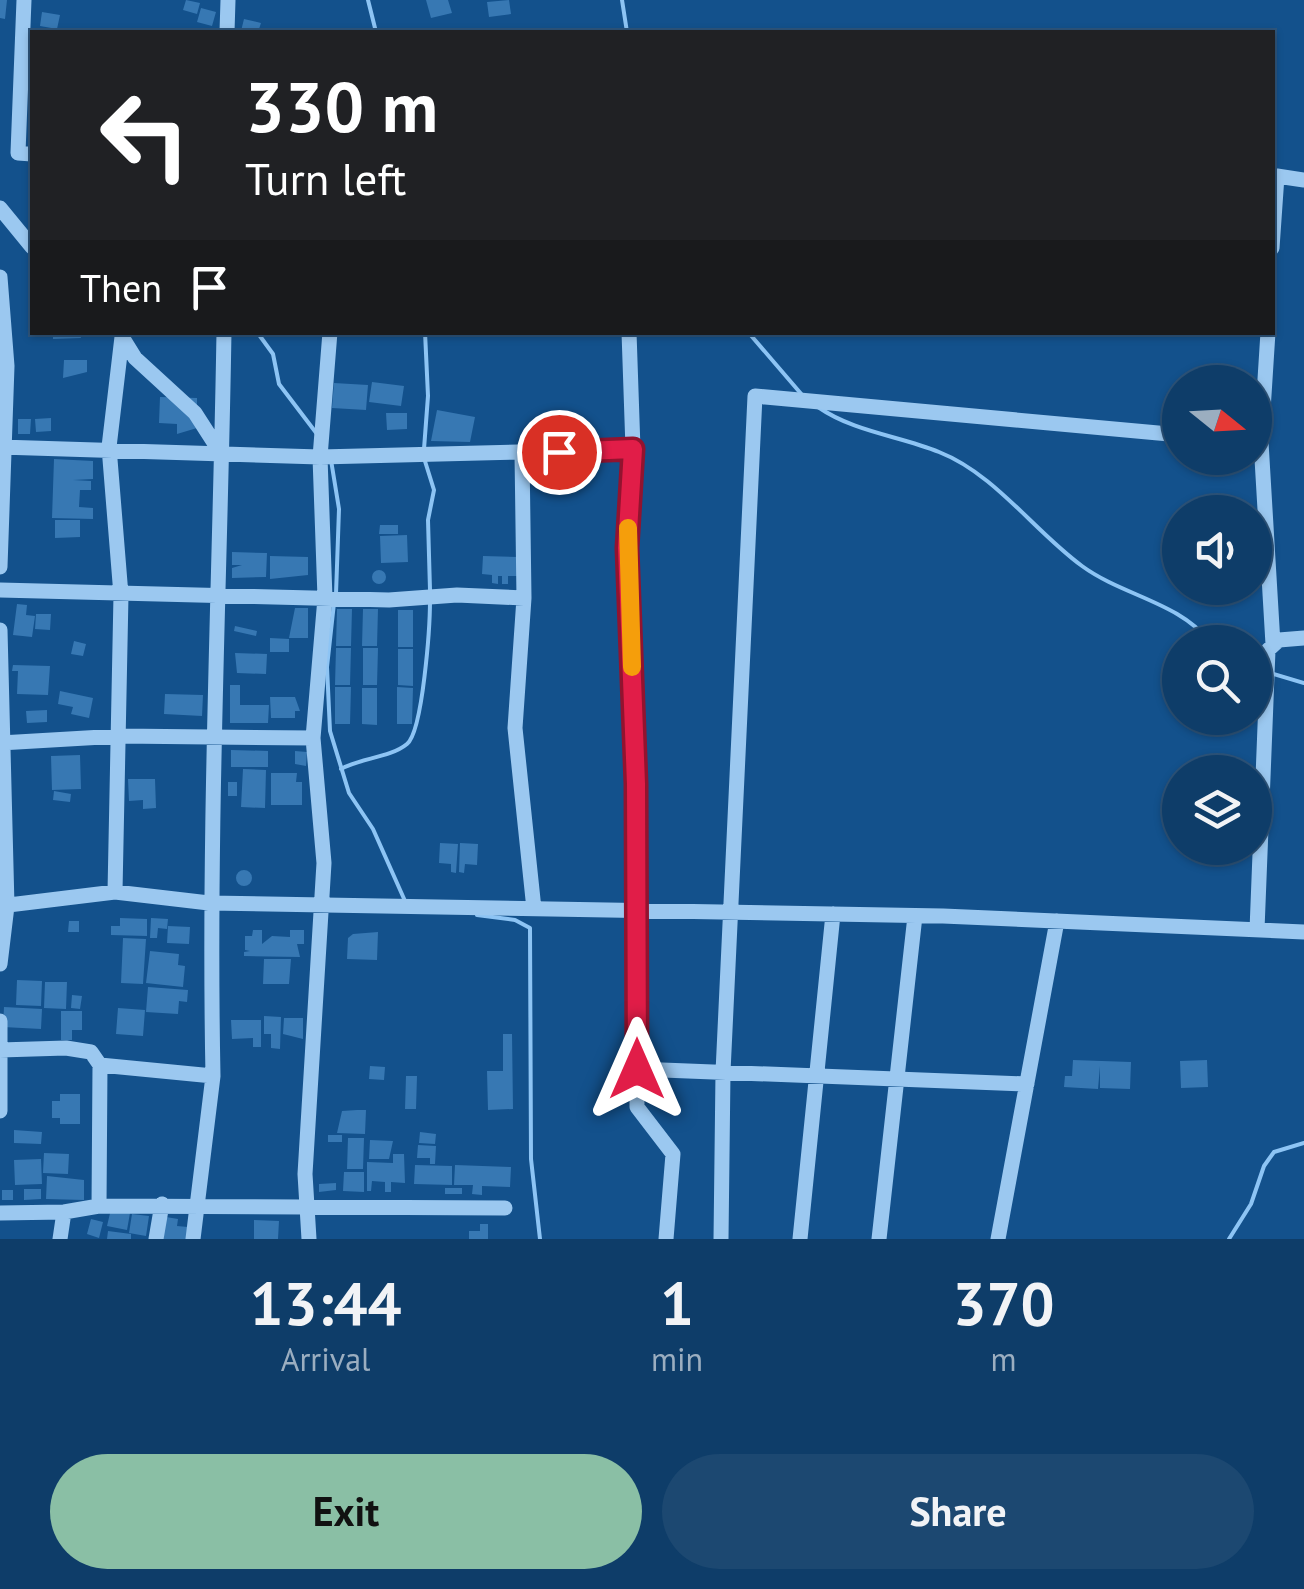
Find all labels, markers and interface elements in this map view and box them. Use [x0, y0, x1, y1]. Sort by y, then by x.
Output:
text: 330 m [245, 61, 438, 151]
icon: left [80, 70, 210, 200]
text: Turn left [245, 149, 406, 207]
icon: arrive [182, 260, 237, 315]
text: Then [80, 263, 162, 312]
north arrow [1162, 365, 1272, 475]
map controls [1162, 365, 1272, 865]
pin [517, 410, 602, 495]
icon: arrive [532, 425, 587, 480]
button: sound [1162, 495, 1272, 605]
button: search [1162, 625, 1272, 735]
button: layers [1162, 755, 1272, 865]
position arrow [585, 1017, 689, 1121]
text: 13:44 [249, 1264, 402, 1342]
text: 1 [660, 1264, 694, 1342]
text: 370 [953, 1264, 1055, 1342]
text: Arrival [281, 1338, 370, 1380]
text: min [651, 1338, 703, 1380]
text: m [991, 1338, 1017, 1380]
button: Exit [50, 1454, 642, 1569]
button: Share [662, 1454, 1254, 1569]

